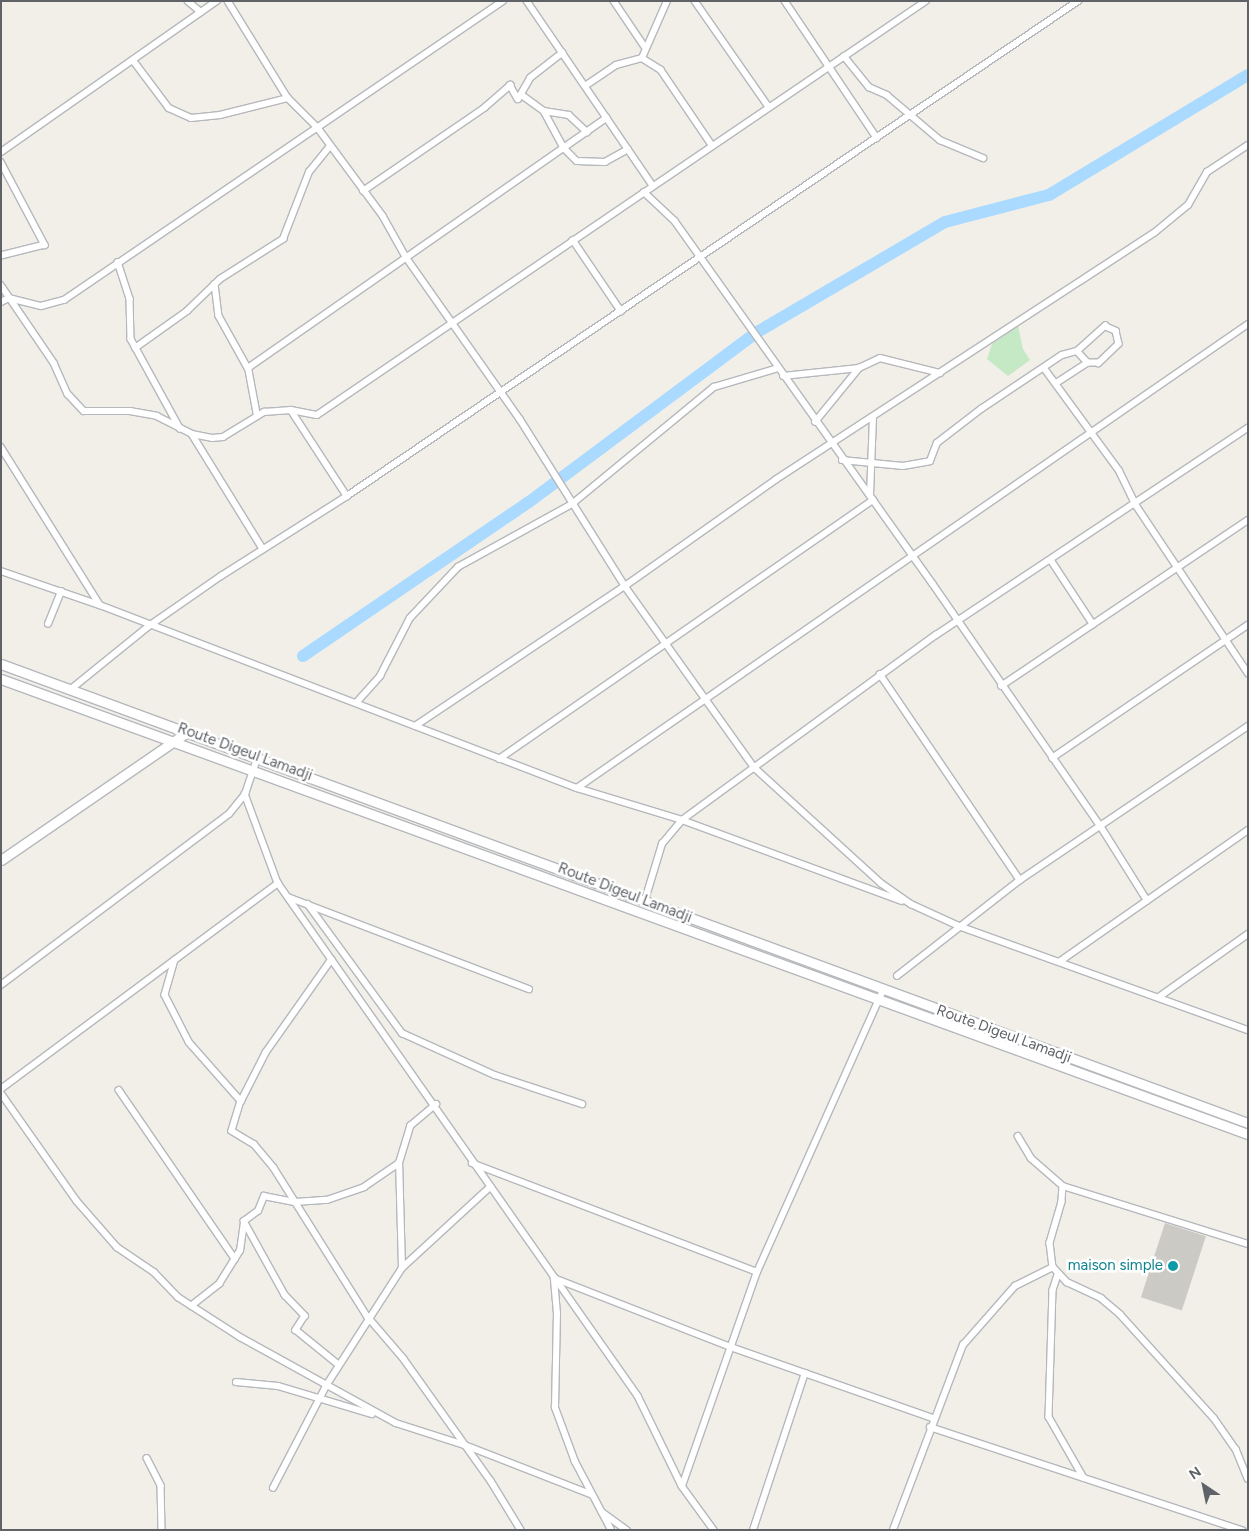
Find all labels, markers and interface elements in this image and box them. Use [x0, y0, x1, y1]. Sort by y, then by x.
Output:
street label: Route Digeul Lamadji [175, 719, 315, 785]
street label: Route Digeul Lamadji [555, 859, 695, 927]
street label: Route Digeul Lamadji [934, 1001, 1074, 1067]
place label: maison simple [1068, 1257, 1163, 1275]
marker: maison simple [1167, 1260, 1179, 1272]
north arrow [1179, 1461, 1229, 1511]
text: N [1186, 1463, 1205, 1483]

